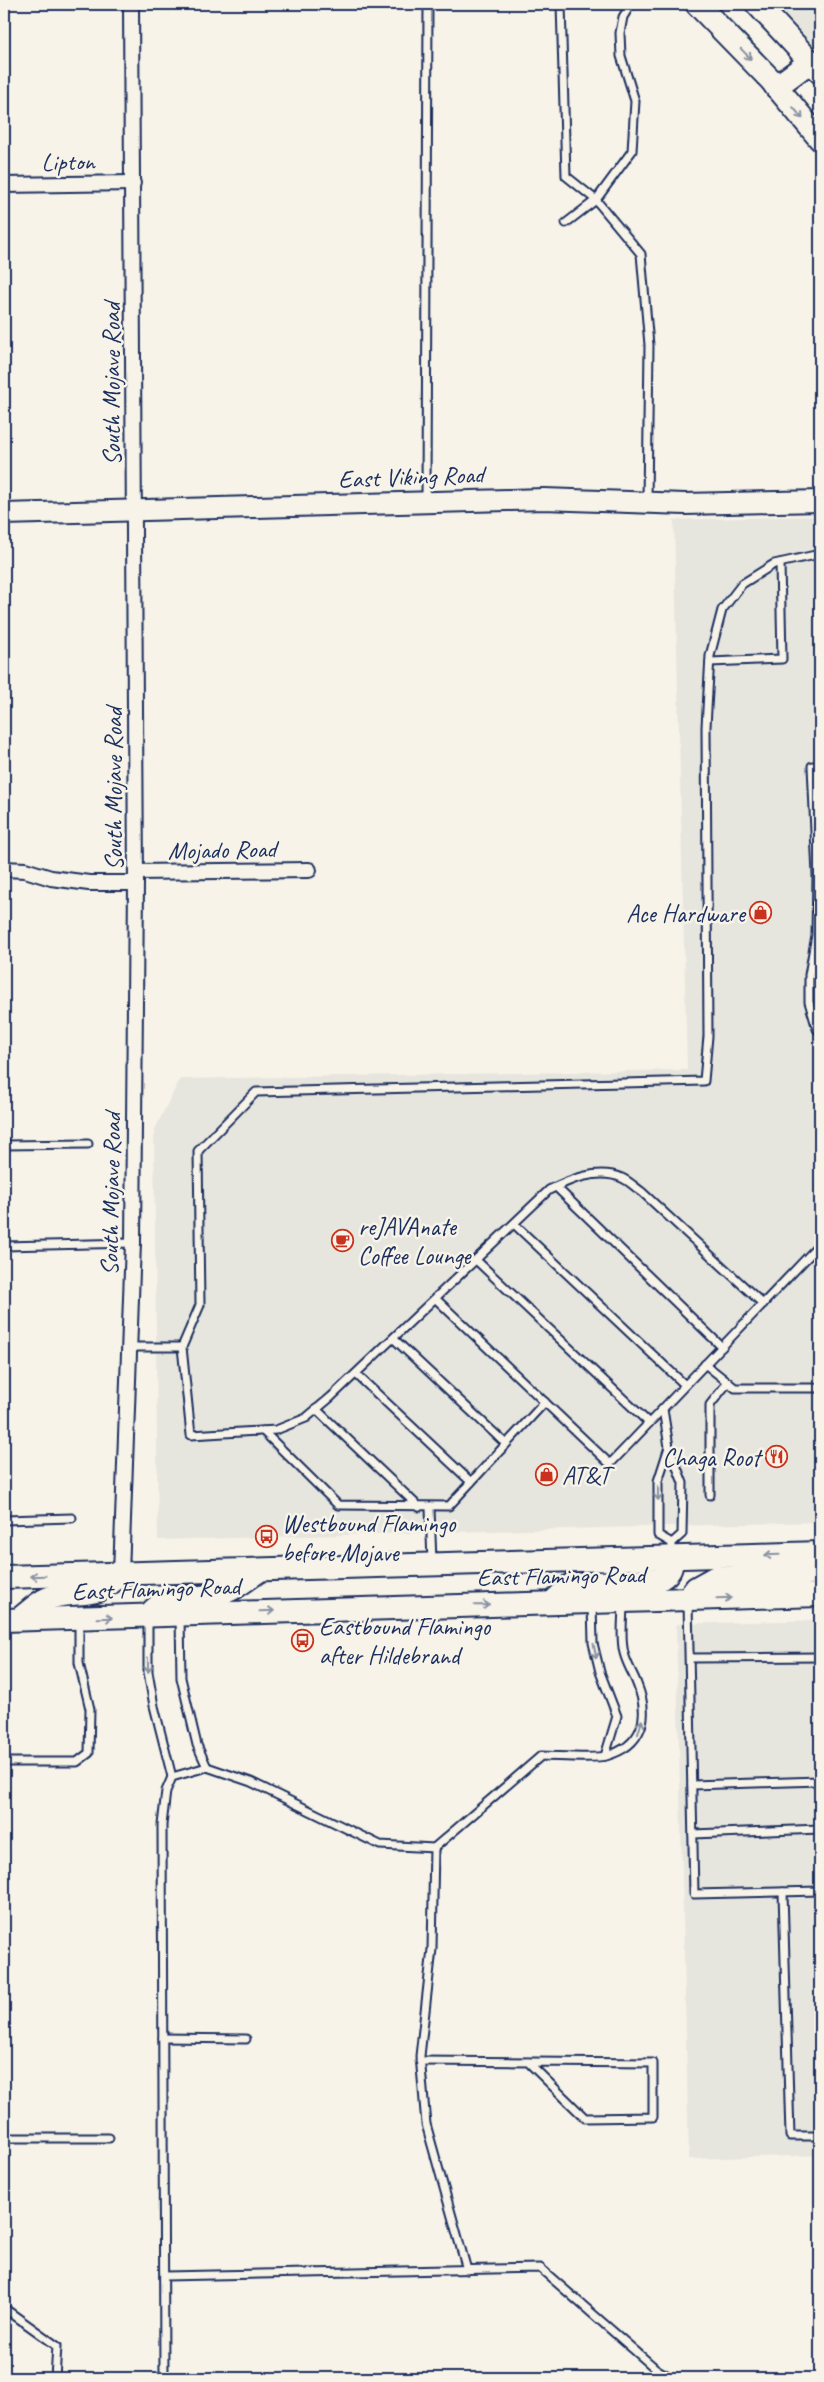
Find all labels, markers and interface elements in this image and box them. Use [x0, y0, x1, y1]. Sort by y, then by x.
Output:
one-way arrow [740, 48, 752, 60]
one-way arrow [793, 107, 804, 120]
street label: Lipton [41, 146, 97, 178]
street label: South Mojave Road [96, 298, 128, 466]
street label: East Viking Road [338, 458, 488, 496]
street label: South Mojave Road [98, 703, 130, 871]
street label: Mojado Road [168, 833, 280, 867]
place label: Ace Hardware [626, 898, 747, 930]
shop icon: Ace Hardware [749, 901, 773, 925]
street label: South Mojave Road [94, 1108, 128, 1276]
place label: reJAVAnate Coffee Lounge [358, 1211, 472, 1272]
cafe icon: reJAVAnate Coffee Lounge [330, 1228, 354, 1252]
place label: Chaga Root [662, 1442, 764, 1474]
restaurant icon: Chaga Root [764, 1445, 788, 1469]
place label: AT&T [562, 1460, 616, 1492]
shop icon: AT&T [534, 1463, 558, 1487]
one-way arrow [653, 1484, 663, 1501]
place label: Westbound Flamingo before Mojave [282, 1508, 457, 1569]
bus stop icon: Westbound Flamingo before Mojave [254, 1525, 278, 1549]
one-way arrow [764, 1550, 780, 1560]
street label: East Flamingo Road [477, 1558, 650, 1593]
street label: East Flamingo Road [71, 1570, 245, 1608]
one-way arrow [30, 1572, 46, 1581]
one-way arrow [716, 1594, 732, 1603]
one-way arrow [474, 1600, 490, 1610]
one-way arrow [259, 1606, 275, 1616]
place label: Eastbound Flamingo after Hildebrand [319, 1611, 491, 1672]
one-way arrow [97, 1613, 113, 1622]
bus stop icon: Eastbound Flamingo after Hildebrand [291, 1628, 315, 1652]
one-way arrow [591, 1643, 600, 1659]
one-way arrow [144, 1657, 153, 1673]
one-way arrow [636, 1719, 645, 1735]

